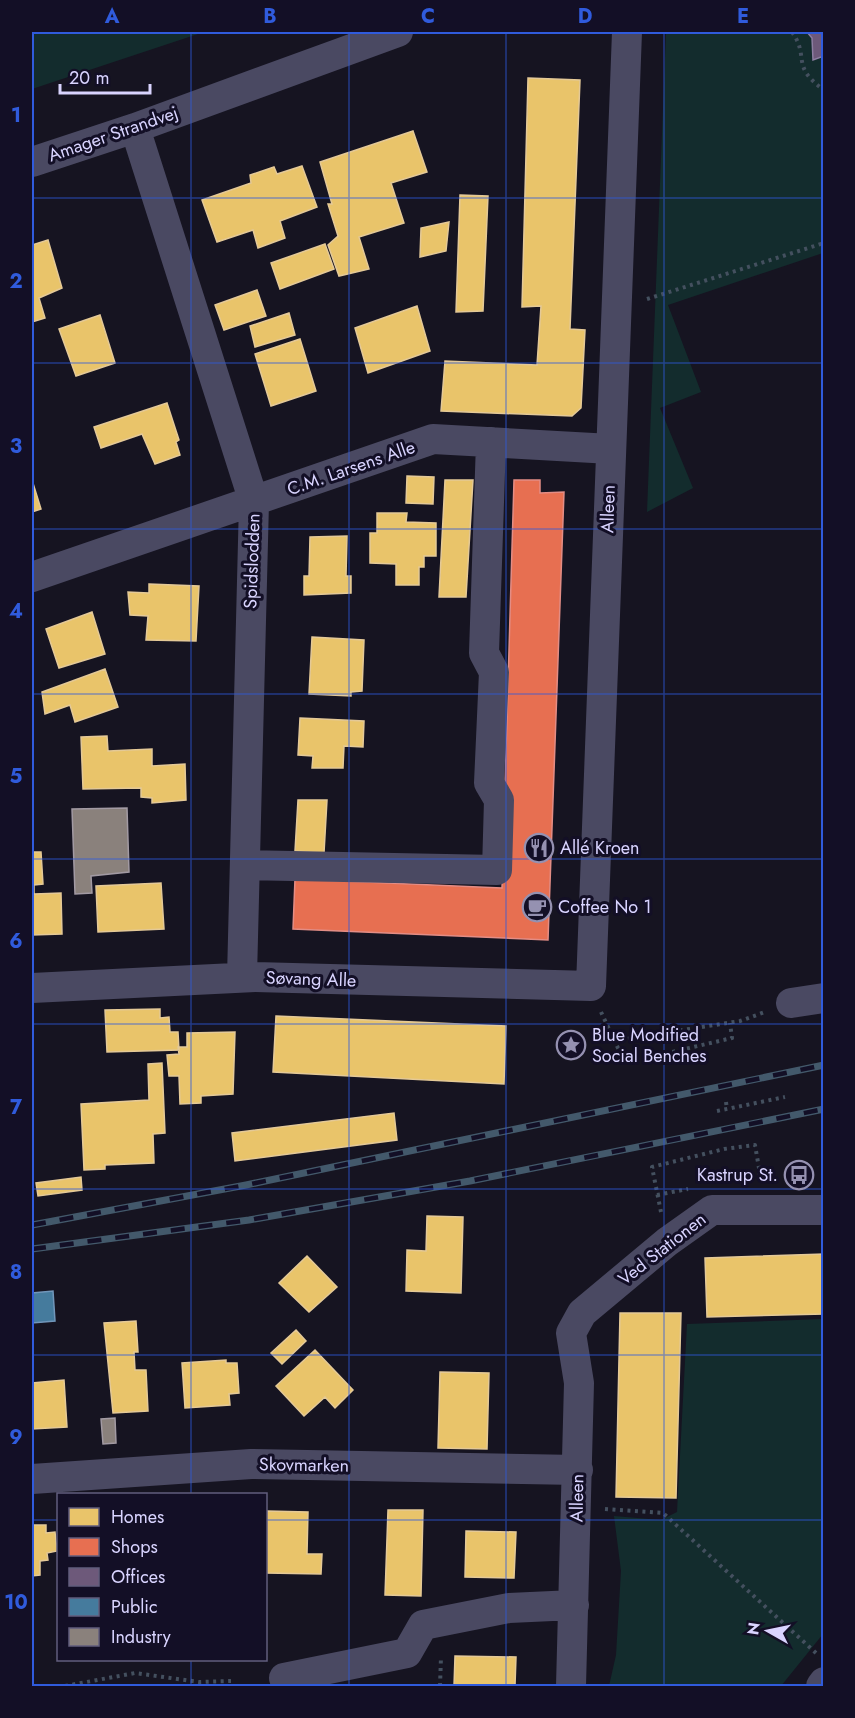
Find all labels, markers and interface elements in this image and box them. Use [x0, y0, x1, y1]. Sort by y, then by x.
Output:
text: A [104, 2, 120, 31]
text: B [263, 2, 277, 31]
text: C [421, 2, 435, 31]
text: D [578, 2, 592, 31]
text: E [737, 2, 749, 31]
scale bar [60, 57, 150, 95]
text: 20 m [69, 65, 109, 91]
street label: Amager Strandvej [45, 100, 181, 168]
text: 1 [11, 101, 21, 130]
text: 2 [9, 267, 23, 296]
text: 3 [10, 432, 22, 461]
street label: C.M. Larsens Alle [283, 434, 419, 502]
street label: Alleen [594, 484, 622, 534]
street label: Spidslodden [237, 513, 267, 609]
text: 4 [9, 597, 23, 626]
text: 5 [10, 762, 23, 791]
restaurant icon: Allé Kroen [523, 832, 555, 864]
place label: Allé Kroen [560, 835, 639, 861]
cafe icon: Coffee No 1 [521, 891, 553, 923]
place label: Coffee No 1 [558, 894, 652, 920]
text: 6 [9, 927, 23, 956]
street label: Søvang Alle [265, 964, 357, 994]
place label: Blue Modified Social Benches [592, 1022, 707, 1069]
place icon: Blue Modified Social Benches [555, 1029, 587, 1061]
text: 7 [10, 1093, 23, 1122]
bus stop icon: Kastrup St. [783, 1159, 815, 1191]
place label: Kastrup St. [697, 1162, 778, 1188]
street label: Ved Stationen [613, 1206, 711, 1292]
text: 8 [10, 1258, 22, 1287]
text: 9 [9, 1423, 23, 1452]
street label: Skovmarken [259, 1451, 349, 1479]
street label: Alleen [564, 1474, 590, 1522]
legend [57, 1493, 267, 1661]
text: Homes [111, 1504, 164, 1530]
text: Shops [111, 1534, 158, 1560]
text: Offices [111, 1564, 165, 1590]
text: 10 [4, 1588, 28, 1617]
text: Public [111, 1594, 158, 1620]
north arrow [738, 1601, 798, 1661]
text: N [741, 1621, 766, 1637]
text: Industry [111, 1624, 171, 1650]

